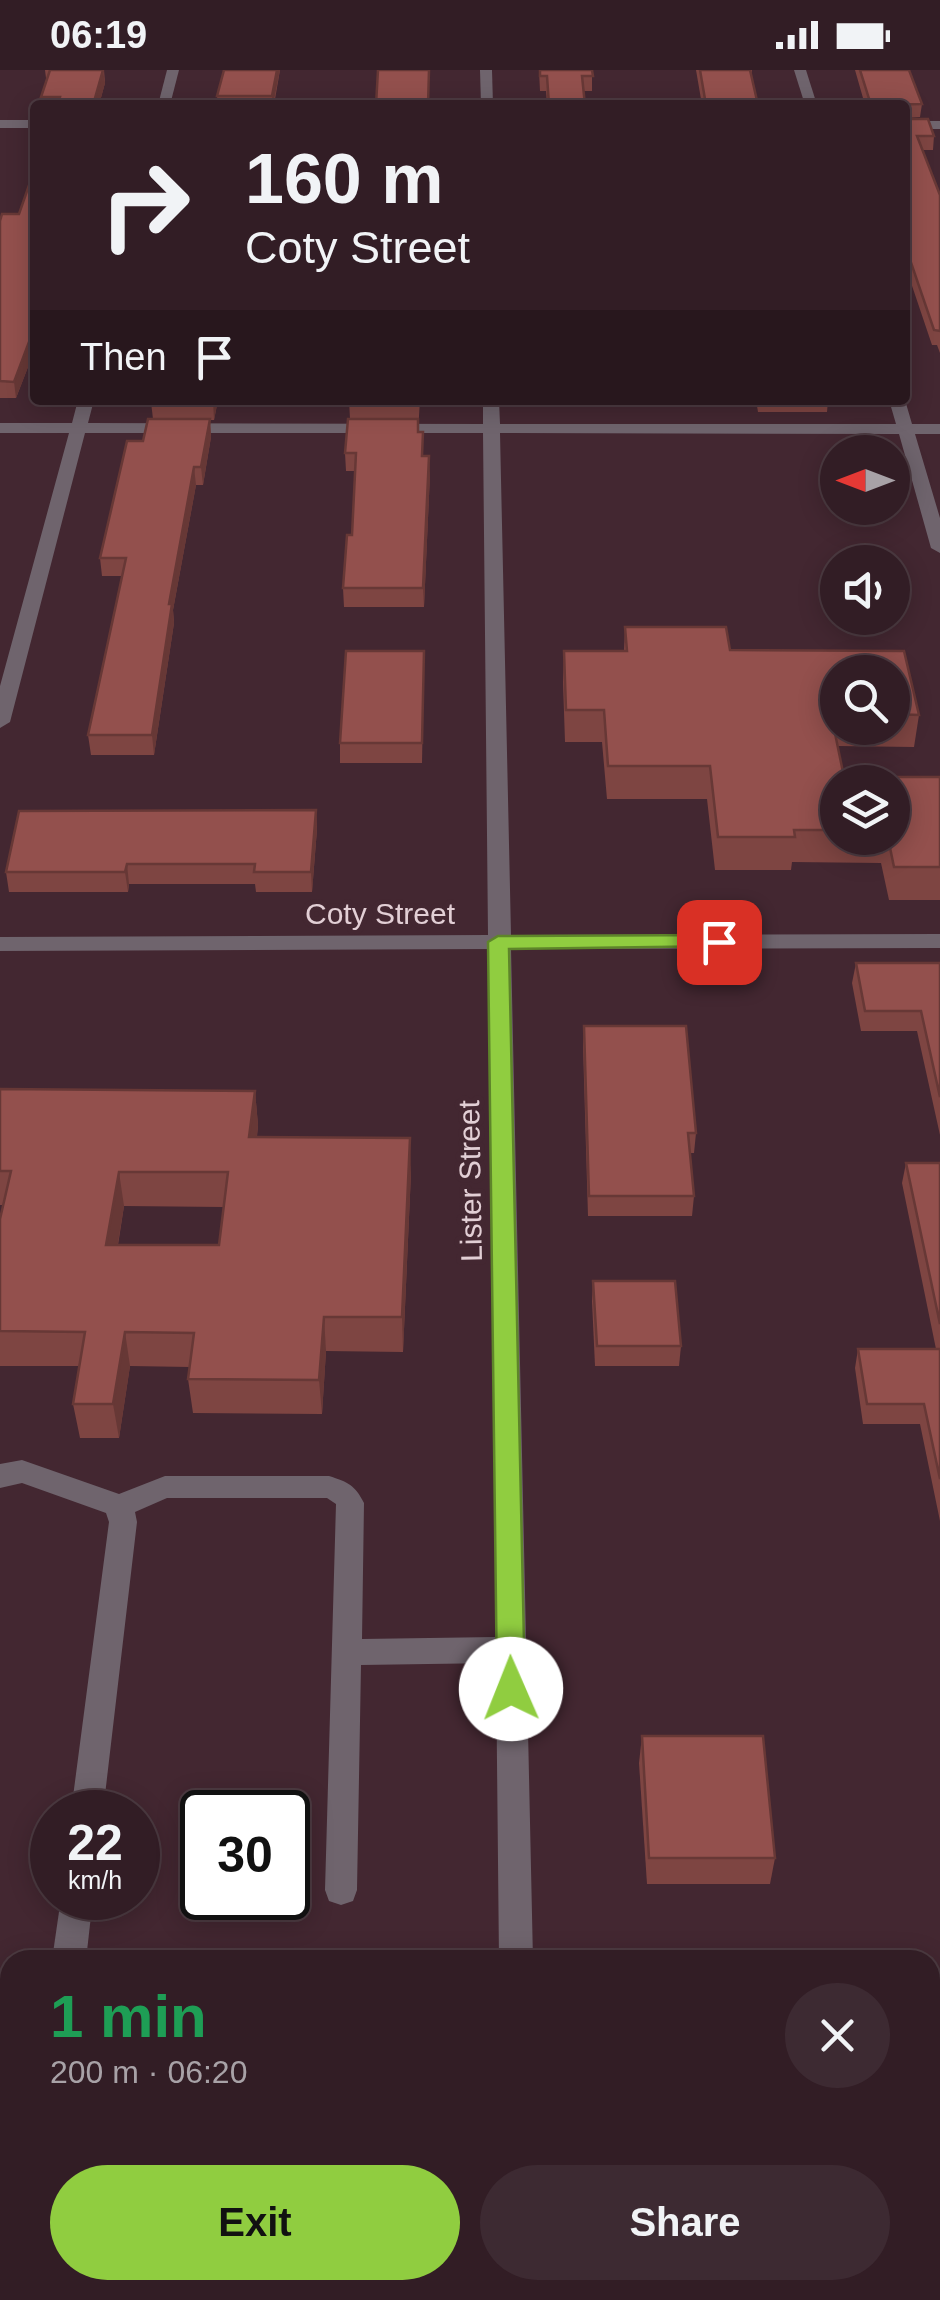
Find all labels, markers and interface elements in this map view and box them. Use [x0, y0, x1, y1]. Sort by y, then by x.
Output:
text: 06:19 [50, 14, 147, 56]
icon: right [80, 140, 210, 270]
text: 160 m [245, 140, 443, 218]
text: Coty Street [245, 222, 470, 273]
icon: arrive [187, 330, 242, 385]
text: Then [80, 336, 167, 378]
north arrow [820, 435, 910, 525]
map controls [820, 435, 910, 855]
button: sound [820, 545, 910, 635]
button: search [820, 655, 910, 745]
button: layers [820, 765, 910, 855]
street label: Coty Street [305, 897, 456, 930]
pin [677, 900, 762, 985]
icon: arrive [692, 915, 747, 970]
street label: Lister Street [452, 1099, 488, 1262]
position arrow [459, 1637, 563, 1741]
speed limit sign: 30 [180, 1790, 310, 1920]
text: 22 [67, 1815, 123, 1871]
text: km/h [68, 1866, 122, 1894]
text: 1 min [50, 1983, 207, 2050]
button: close [785, 1983, 890, 2088]
text: 200 m · 06:20 [50, 2054, 247, 2090]
button: Exit [50, 2165, 460, 2280]
button: Share [480, 2165, 890, 2280]

